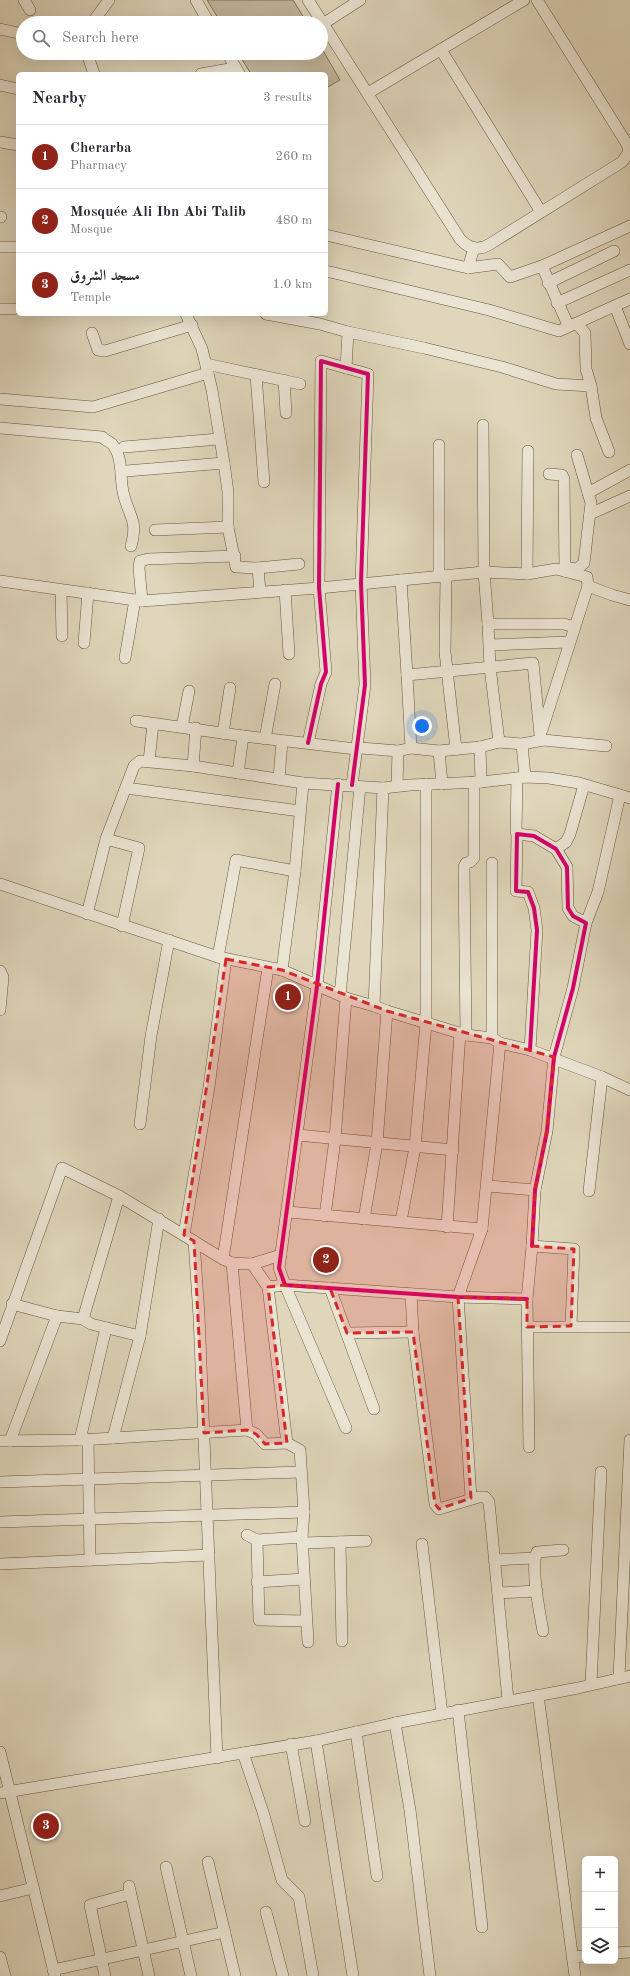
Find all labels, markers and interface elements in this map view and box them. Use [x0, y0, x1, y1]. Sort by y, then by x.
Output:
search box [16, 16, 328, 60]
icon: search [30, 27, 52, 49]
text: Search here [62, 31, 139, 46]
text: Nearby [32, 90, 87, 107]
text: 3 results [263, 91, 312, 104]
text: Cherarba [70, 141, 132, 156]
text: 1 [41, 150, 49, 163]
text: 260 m [275, 150, 312, 163]
text: Pharmacy [70, 159, 127, 172]
text: Mosquée Ali Ibn Abi Talib [70, 205, 246, 220]
text: 2 [41, 214, 49, 227]
text: 480 m [275, 214, 312, 227]
text: Mosque [70, 223, 112, 236]
text: مسجد الشروق [70, 269, 140, 284]
text: 3 [41, 278, 49, 291]
text: 1.0 km [273, 278, 312, 291]
text: Temple [70, 291, 111, 304]
your location [412, 716, 432, 736]
pin: 1 [275, 982, 301, 1012]
pin: 2 [313, 1245, 339, 1275]
pin: 3 [33, 1811, 59, 1841]
map controls [582, 1856, 618, 1964]
button: + [582, 1856, 618, 1892]
button: − [582, 1892, 618, 1928]
button: layers [582, 1928, 618, 1964]

